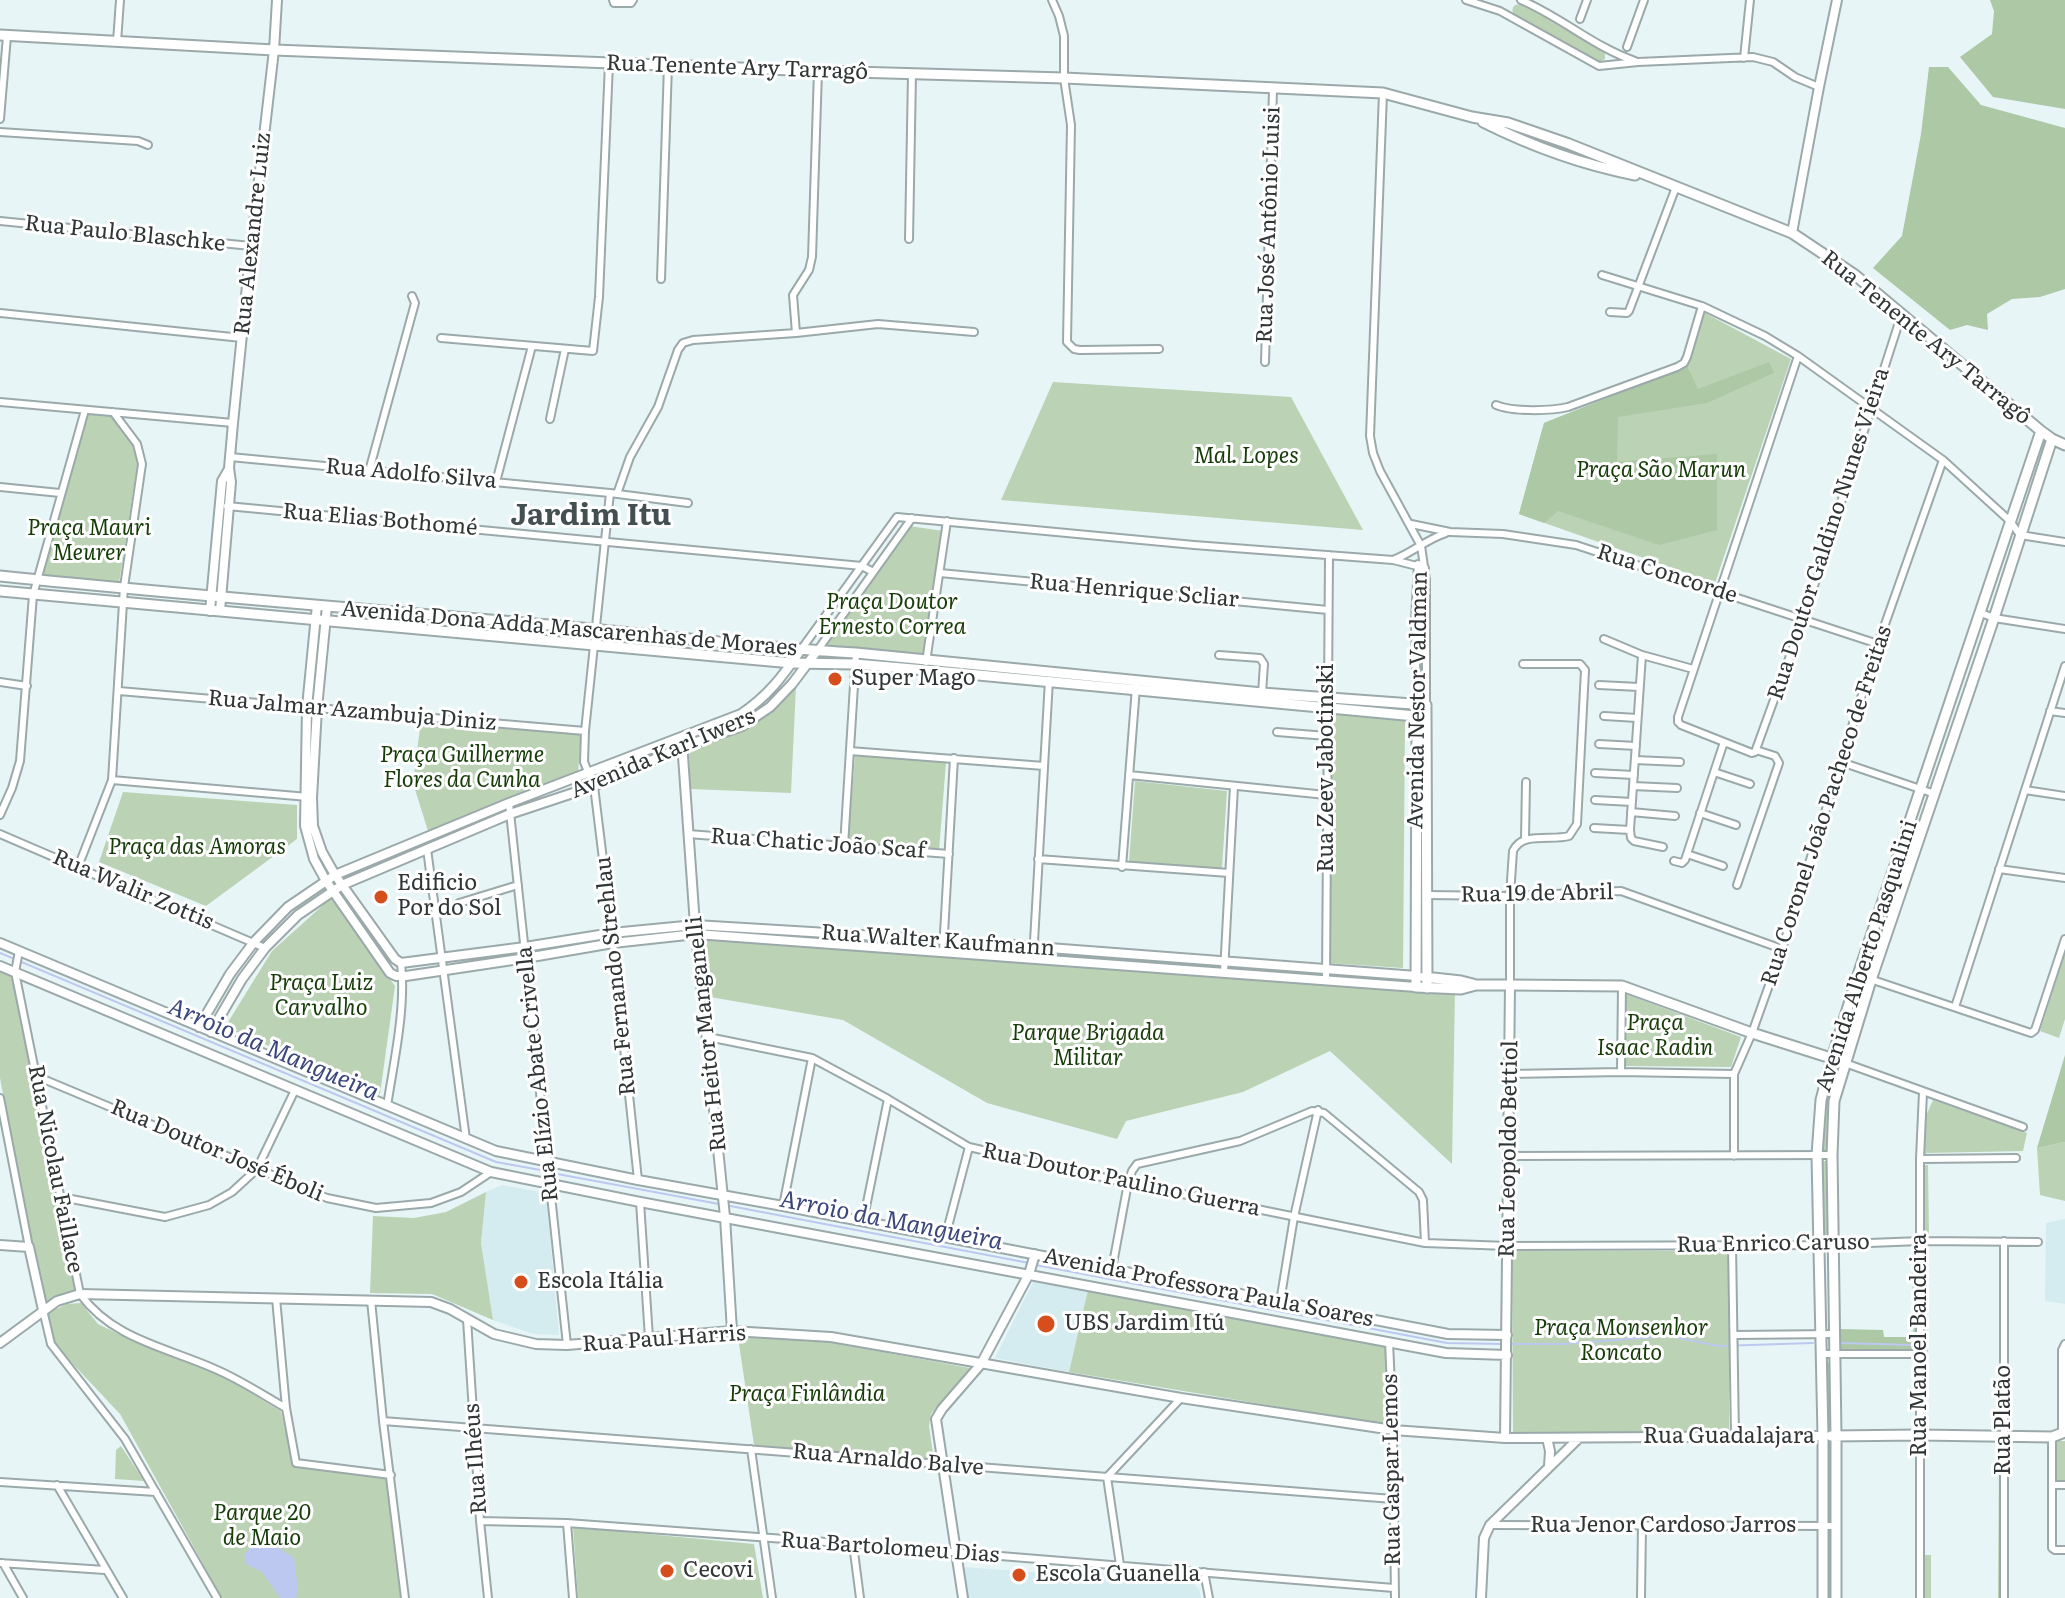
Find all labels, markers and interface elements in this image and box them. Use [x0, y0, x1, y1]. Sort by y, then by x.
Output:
street label: Rua Tenente Ary Tarragô [606, 50, 868, 86]
street label: Rua José Antônio Luisi [1252, 106, 1286, 344]
street label: Rua Alexandre Luiz [229, 132, 277, 336]
street label: Rua Paulo Blaschke [23, 210, 227, 258]
street label: Rua Tenente Ary Tarragô [1816, 245, 2036, 431]
street label: Rua Doutor Galdino Nunes Vieira [1763, 364, 1895, 704]
park label: Mal. Lopes [1193, 444, 1299, 470]
street label: Rua Adolfo Silva [324, 453, 498, 495]
park label: Praça São Marun [1576, 458, 1746, 484]
street label: Rua Elias Bothomé [281, 498, 479, 542]
district label: Jardim Itu [511, 498, 671, 534]
park label: Praça Mauri Meurer [27, 516, 151, 568]
street label: Rua Concorde [1593, 539, 1741, 609]
street label: Rua Henrique Scliar [1028, 569, 1240, 613]
street label: Avenida Nestor Valdman [1403, 571, 1433, 829]
park label: Praça Doutor Ernesto Correa [818, 590, 966, 642]
street label: Avenida Dona Adda Mascarenhas de Moraes [340, 596, 798, 662]
street label: Rua Coronel João Pacheco de Freitas [1756, 623, 1898, 989]
street label: Rua Zeev Jabotinski [1314, 663, 1340, 873]
place label: Super Mago [851, 666, 976, 692]
marker: Super Mago [826, 670, 844, 688]
street label: Rua Jalmar Azambuja Diniz [207, 685, 497, 737]
street label: Avenida Karl Iwers [567, 703, 759, 805]
park label: Praça Guilherme Flores da Cunha [380, 743, 544, 794]
street label: Avenida Alberto Pasqualini [1811, 817, 1923, 1095]
street label: Rua Chatic João Scaf [710, 823, 926, 865]
park label: Praça das Amoras [108, 835, 286, 861]
street label: Rua Walir Zottis [49, 844, 217, 936]
street label: Rua Fernando Strehlau [590, 855, 642, 1097]
place label: Edificio Por do Sol [397, 871, 501, 922]
street label: Rua 19 de Abril [1460, 879, 1614, 909]
marker: Edificio Por do Sol [372, 888, 390, 906]
street label: Rua Heitor Manganelli [681, 915, 733, 1153]
street label: Rua Walter Kaufmann [820, 920, 1056, 962]
street label: Rua Elízio Abate Crivella [511, 945, 565, 1203]
park label: Praça Luiz Carvalho [269, 971, 373, 1022]
water label: Arroio da Mangueira [163, 992, 383, 1108]
park label: Praça Isaac Radin [1597, 1011, 1713, 1062]
park label: Parque Brigada Militar [1011, 1021, 1165, 1072]
street label: Rua Leopoldo Bettiol [1494, 1040, 1524, 1258]
street label: Rua Nicolau Faillace [22, 1063, 88, 1275]
street label: Rua Doutor José Éboli [107, 1094, 327, 1208]
street label: Rua Doutor Paulino Guerra [980, 1138, 1262, 1222]
water label: Arroio da Mangueira [777, 1185, 1005, 1257]
street label: Rua Enrico Caruso [1676, 1229, 1870, 1259]
street label: Rua Manoel Bandeira [1907, 1233, 1933, 1457]
street label: Avenida Professora Paula Soares [1041, 1243, 1375, 1333]
place label: Escola Itália [537, 1269, 664, 1295]
marker: Escola Itália [512, 1273, 530, 1291]
place label: UBS Jardim Itú [1064, 1311, 1225, 1337]
marker: UBS Jardim Itú [1035, 1313, 1057, 1335]
park label: Praça Monsenhor Roncato [1534, 1316, 1708, 1368]
street label: Rua Paul Harris [581, 1320, 747, 1358]
street label: Rua Platão [1991, 1365, 2017, 1475]
street label: Rua Gaspar Lemos [1377, 1374, 1407, 1566]
park label: Praça Finlândia [729, 1382, 885, 1408]
street label: Rua Ilhéus [459, 1403, 493, 1515]
street label: Rua Guadalajara [1643, 1424, 1815, 1450]
street label: Rua Arnaldo Balve [791, 1438, 985, 1482]
park label: Parque 20 de Maio [213, 1501, 311, 1552]
street label: Rua Jenor Cardoso Jarros [1530, 1513, 1796, 1539]
street label: Rua Bartolomeu Dias [780, 1527, 1000, 1569]
place label: Cecovi [683, 1558, 754, 1584]
marker: Cecovi [658, 1562, 676, 1580]
place label: Escola Guanella [1035, 1562, 1200, 1588]
marker: Escola Guanella [1010, 1566, 1028, 1584]

